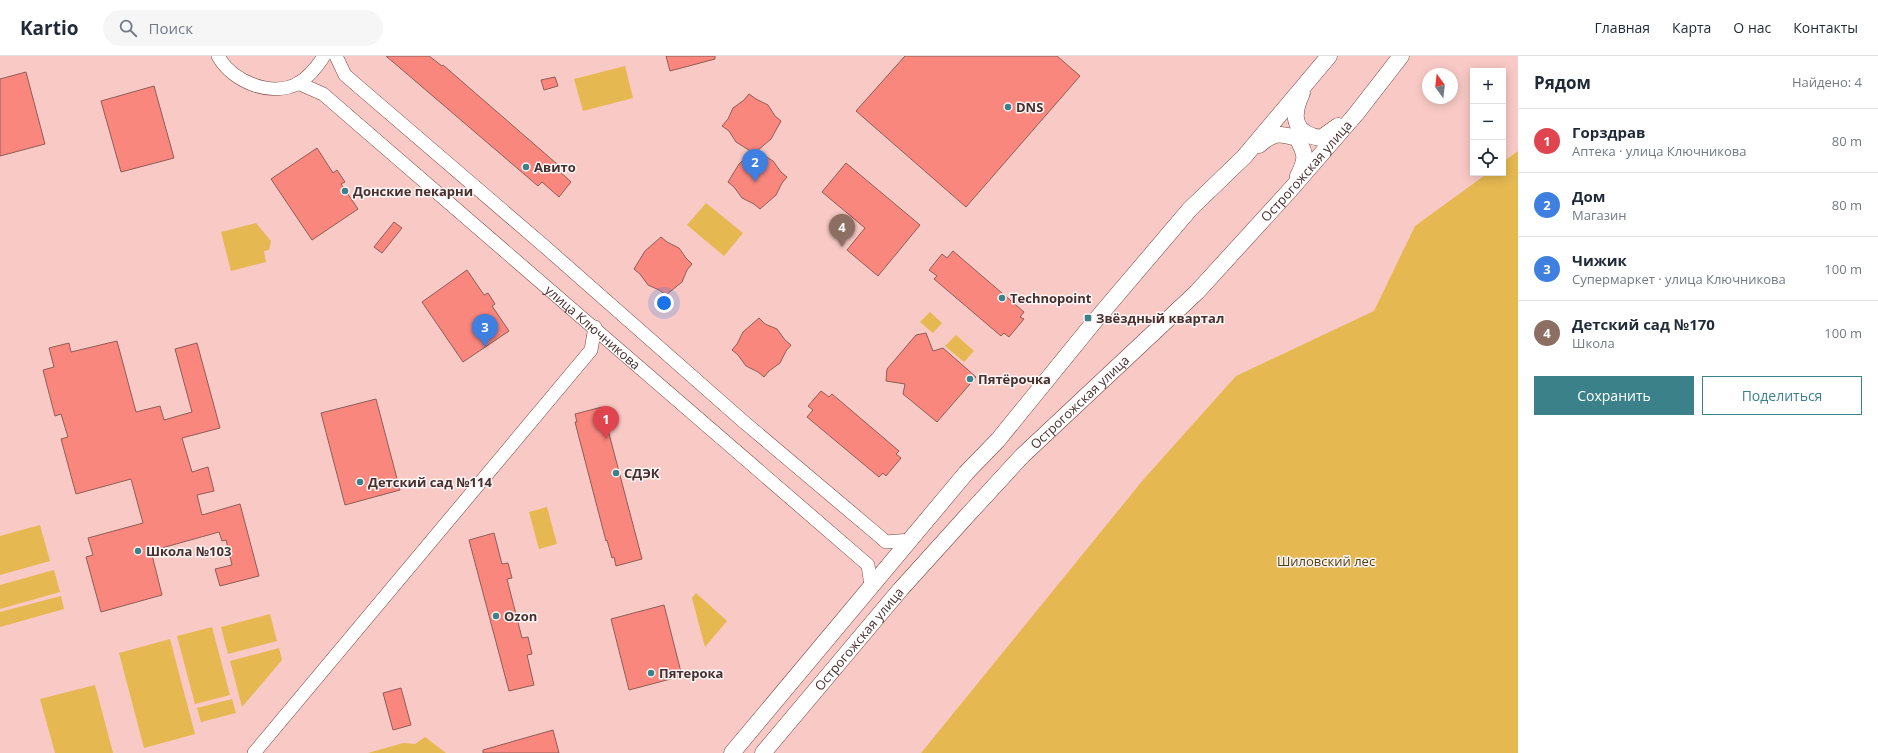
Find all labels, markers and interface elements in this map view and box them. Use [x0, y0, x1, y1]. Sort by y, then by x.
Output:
search box [103, 10, 383, 46]
text: Kartio [20, 15, 79, 41]
icon: search [117, 17, 139, 39]
text: Поиск [149, 18, 193, 38]
text: Главная [1595, 18, 1650, 37]
text: Карта [1672, 18, 1711, 37]
text: О нас [1733, 18, 1771, 37]
text: Контакты [1793, 18, 1858, 37]
north arrow [1422, 68, 1458, 104]
map controls [1470, 68, 1506, 176]
button: + [1470, 68, 1506, 104]
text: Рядом [1534, 71, 1591, 94]
text: Найдено: 4 [1792, 73, 1862, 91]
place label: DNS [1016, 98, 1043, 116]
marker: DNS [1003, 102, 1013, 112]
button: − [1470, 104, 1506, 140]
street label: Острогожская улица [1257, 116, 1356, 226]
text: Горздрав [1572, 122, 1645, 142]
text: 1 [1543, 132, 1551, 150]
text: 80 m [1832, 132, 1862, 150]
button: locate [1470, 140, 1506, 176]
text: Аптека · улица Ключникова [1572, 142, 1747, 160]
pin: 2 [742, 149, 768, 182]
place label: Авито [534, 158, 576, 176]
marker: Авито [521, 162, 531, 172]
place label: Донские пекарни [353, 182, 473, 200]
marker: Донские пекарни [340, 186, 350, 196]
text: Дом [1572, 186, 1605, 206]
text: 2 [1543, 196, 1551, 214]
text: 80 m [1832, 196, 1862, 214]
text: Магазин [1572, 206, 1627, 224]
pin: 4 [829, 214, 855, 247]
text: Чижик [1572, 250, 1627, 270]
text: 3 [1543, 260, 1551, 278]
text: 100 m [1824, 260, 1862, 278]
text: Супермаркет · улица Ключникова [1572, 270, 1786, 288]
street label: улица Ключникова [541, 281, 644, 374]
place label: Technopoint [1010, 289, 1092, 307]
your location [654, 293, 674, 313]
marker: Technopoint [997, 293, 1007, 303]
place label: Звёздный квартал [1096, 309, 1224, 327]
marker: Звёздный квартал [1083, 313, 1093, 323]
pin: 3 [472, 314, 498, 347]
text: Детский сад №170 [1572, 314, 1715, 334]
text: 4 [1543, 324, 1551, 342]
text: 100 m [1824, 324, 1862, 342]
text: Школа [1572, 334, 1615, 352]
street label: Острогожская улица [1026, 351, 1133, 453]
place label: Пятёрочка [978, 370, 1051, 388]
marker: Пятёрочка [965, 374, 975, 384]
button: Сохранить [1534, 376, 1694, 415]
button: Поделиться [1702, 376, 1862, 415]
pin: 1 [593, 406, 619, 439]
place label: СДЭК [624, 464, 660, 482]
marker: СДЭК [611, 468, 621, 478]
place label: Детский сад №114 [368, 473, 492, 491]
marker: Детский сад №114 [355, 477, 365, 487]
place label: Школа №103 [146, 542, 231, 560]
marker: Школа №103 [133, 546, 143, 556]
park label: Шиловский лес [1277, 552, 1375, 570]
street label: Острогожская улица [810, 584, 907, 694]
place label: Ozon [504, 607, 537, 625]
marker: Ozon [491, 611, 501, 621]
place label: Пятерока [659, 664, 723, 682]
marker: Пятерока [646, 668, 656, 678]

